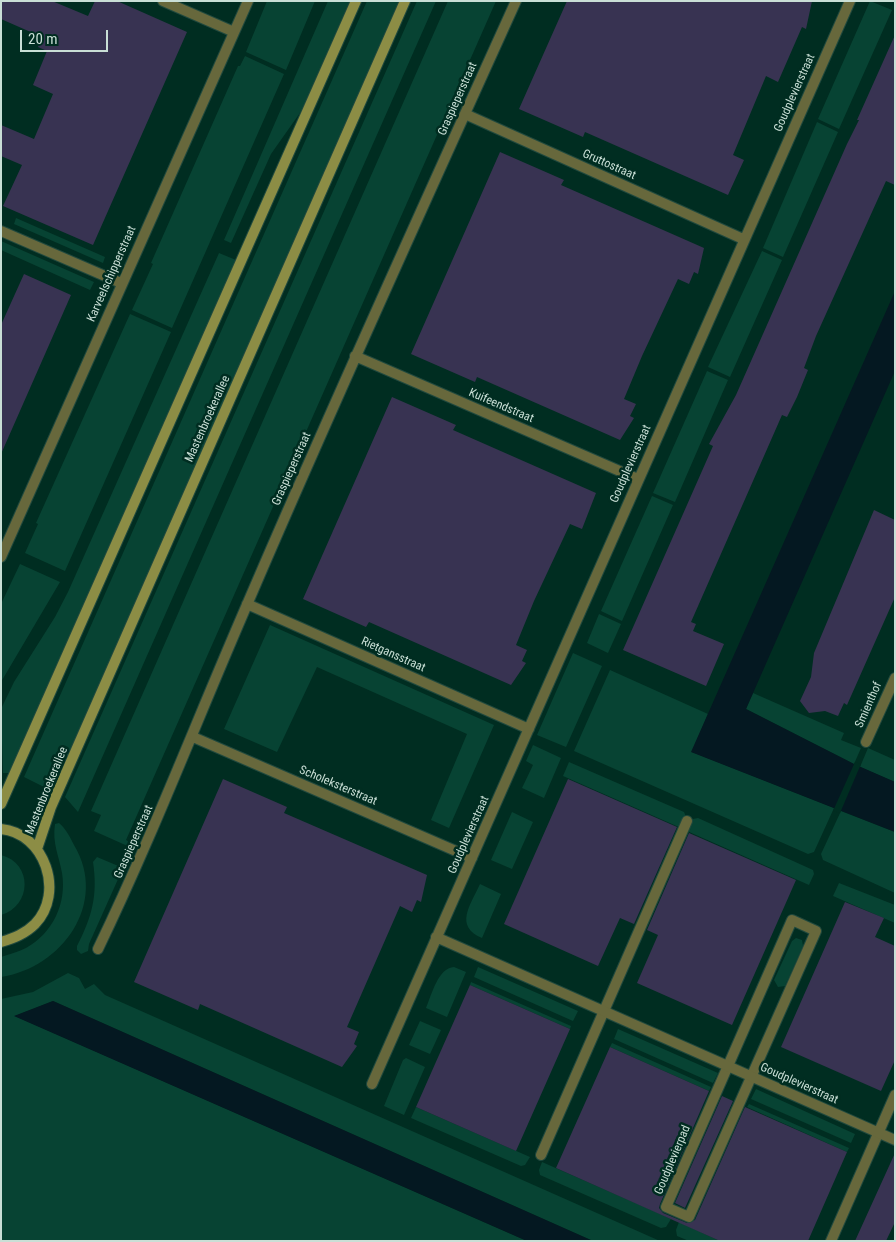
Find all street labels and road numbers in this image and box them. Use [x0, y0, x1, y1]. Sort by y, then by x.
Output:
street label: Goudplevierstraat [771, 52, 819, 134]
street label: Graspieperstraat [435, 60, 481, 138]
street label: Gruttostraat [580, 147, 638, 183]
street label: Karveelschipperstraat [84, 224, 140, 324]
street label: Mastenbroekerallee [182, 373, 234, 465]
street label: Kuifeendstraat [466, 386, 536, 426]
street label: Goudplevierstraat [607, 423, 655, 505]
street label: Graspieperstraat [269, 430, 315, 508]
street label: Rietgansstraat [359, 634, 427, 676]
street label: Smienthof [853, 680, 885, 730]
street label: Mastenbroekerallee [23, 745, 71, 837]
street label: Scholeksterstraat [297, 763, 379, 809]
street label: Goudplevierstraat [445, 794, 493, 876]
street label: Graspieperstraat [111, 803, 157, 881]
street label: Goudplevierstraat [758, 1060, 840, 1108]
street label: Goudplevierpad [652, 1123, 694, 1197]

